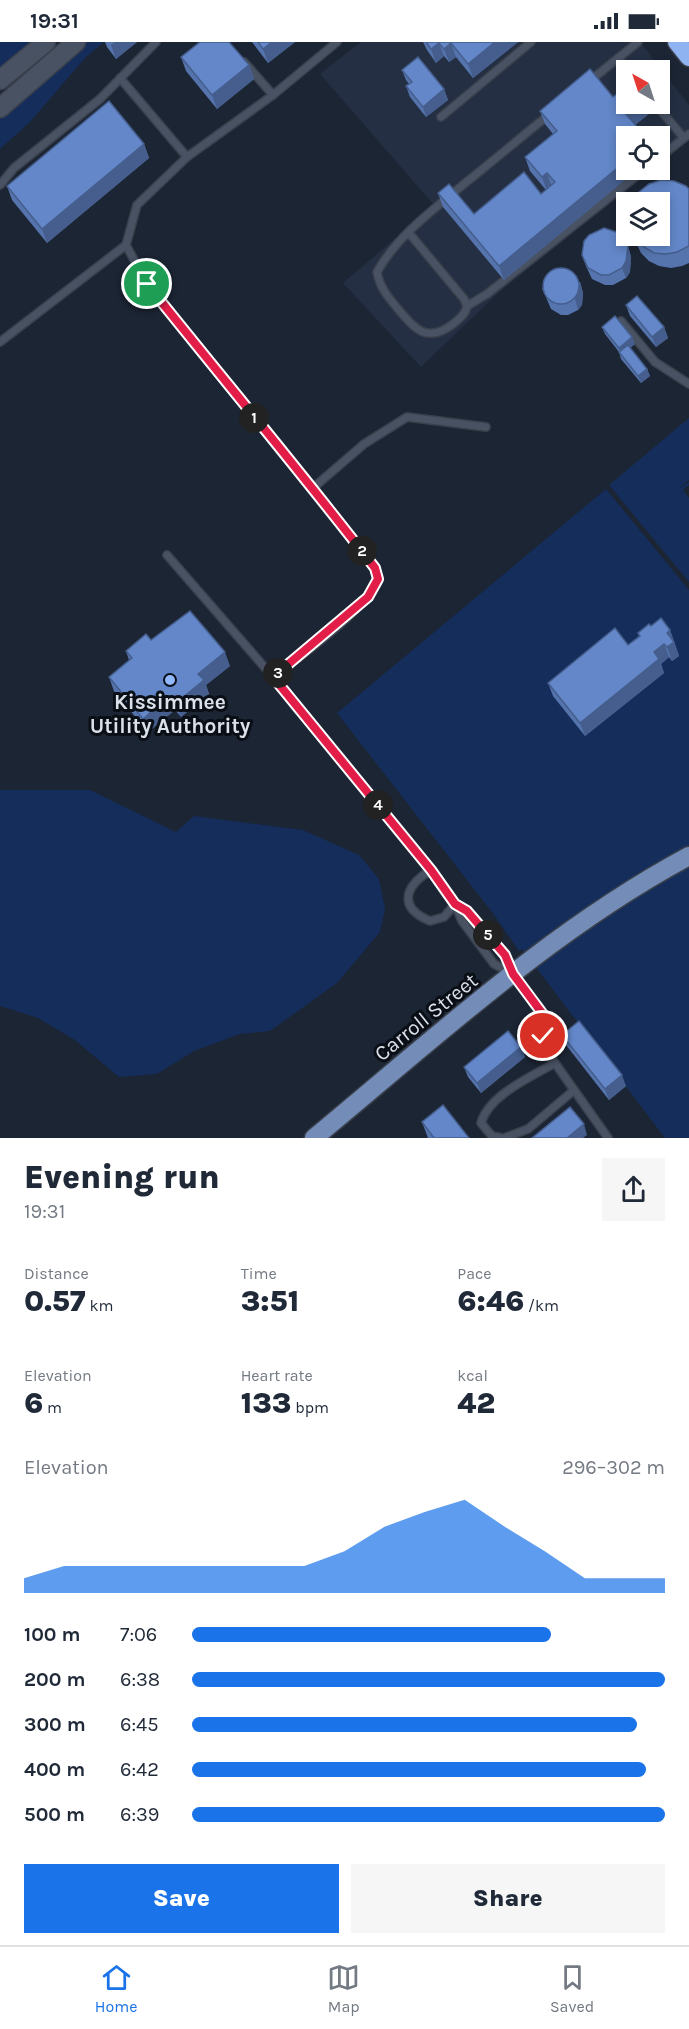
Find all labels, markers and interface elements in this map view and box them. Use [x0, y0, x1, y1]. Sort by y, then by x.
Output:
text: 19:31 [30, 8, 79, 34]
north arrow [616, 60, 670, 114]
map controls [616, 60, 670, 246]
button: locate [616, 126, 670, 180]
button: layers [616, 192, 670, 246]
pin [121, 258, 172, 309]
icon: arrive [130, 267, 163, 300]
pin: 1 [239, 403, 269, 433]
text: 1 [251, 408, 257, 427]
pin: 2 [347, 536, 377, 566]
text: 2 [357, 541, 367, 560]
pin: 3 [263, 658, 293, 688]
text: 3 [273, 663, 283, 682]
marker: Kissimmee Utility Authority [163, 673, 177, 687]
place label: Kissimmee Utility Authority [90, 690, 251, 738]
pin: 4 [363, 790, 393, 820]
text: 4 [373, 795, 383, 814]
pin: 5 [473, 920, 503, 950]
text: 5 [483, 925, 493, 944]
street label: Carroll Street [370, 968, 482, 1066]
pin [517, 1010, 568, 1061]
icon: check [526, 1019, 559, 1052]
text: Evening run [24, 1158, 220, 1196]
button: share [602, 1158, 665, 1221]
text: 19:31 [24, 1200, 65, 1223]
text: Distance [24, 1264, 89, 1283]
text: Time [241, 1264, 277, 1283]
text: Pace [457, 1264, 491, 1283]
text: 0.57 [24, 1283, 86, 1319]
text: 3:51 [241, 1283, 299, 1319]
text: 6:46 [457, 1283, 524, 1319]
text: km [86, 1296, 113, 1315]
text: /km [524, 1296, 559, 1315]
text: Elevation [24, 1366, 92, 1385]
text: Heart rate [241, 1366, 313, 1385]
text: kcal [457, 1366, 488, 1385]
text: 6 [24, 1385, 43, 1421]
text: 133 [241, 1385, 291, 1421]
text: 42 [457, 1385, 495, 1421]
text: m [43, 1398, 62, 1417]
text: bpm [291, 1398, 329, 1417]
text: Elevation [24, 1456, 109, 1479]
text: 296–302 m [562, 1456, 665, 1479]
text: 100 m [24, 1623, 80, 1646]
text: 7:06 [120, 1623, 157, 1646]
text: 200 m [24, 1668, 85, 1691]
text: 6:38 [120, 1668, 160, 1691]
text: 300 m [24, 1713, 86, 1736]
text: 6:45 [120, 1713, 159, 1736]
text: 400 m [24, 1758, 85, 1781]
text: 6:42 [120, 1758, 159, 1781]
text: 500 m [24, 1803, 85, 1826]
text: 6:39 [120, 1803, 159, 1826]
button: Save [24, 1864, 339, 1933]
button: Share [351, 1864, 665, 1933]
tab: Home [95, 1961, 137, 2016]
tab: Map [327, 1961, 360, 2016]
tab: Saved [550, 1961, 594, 2016]

